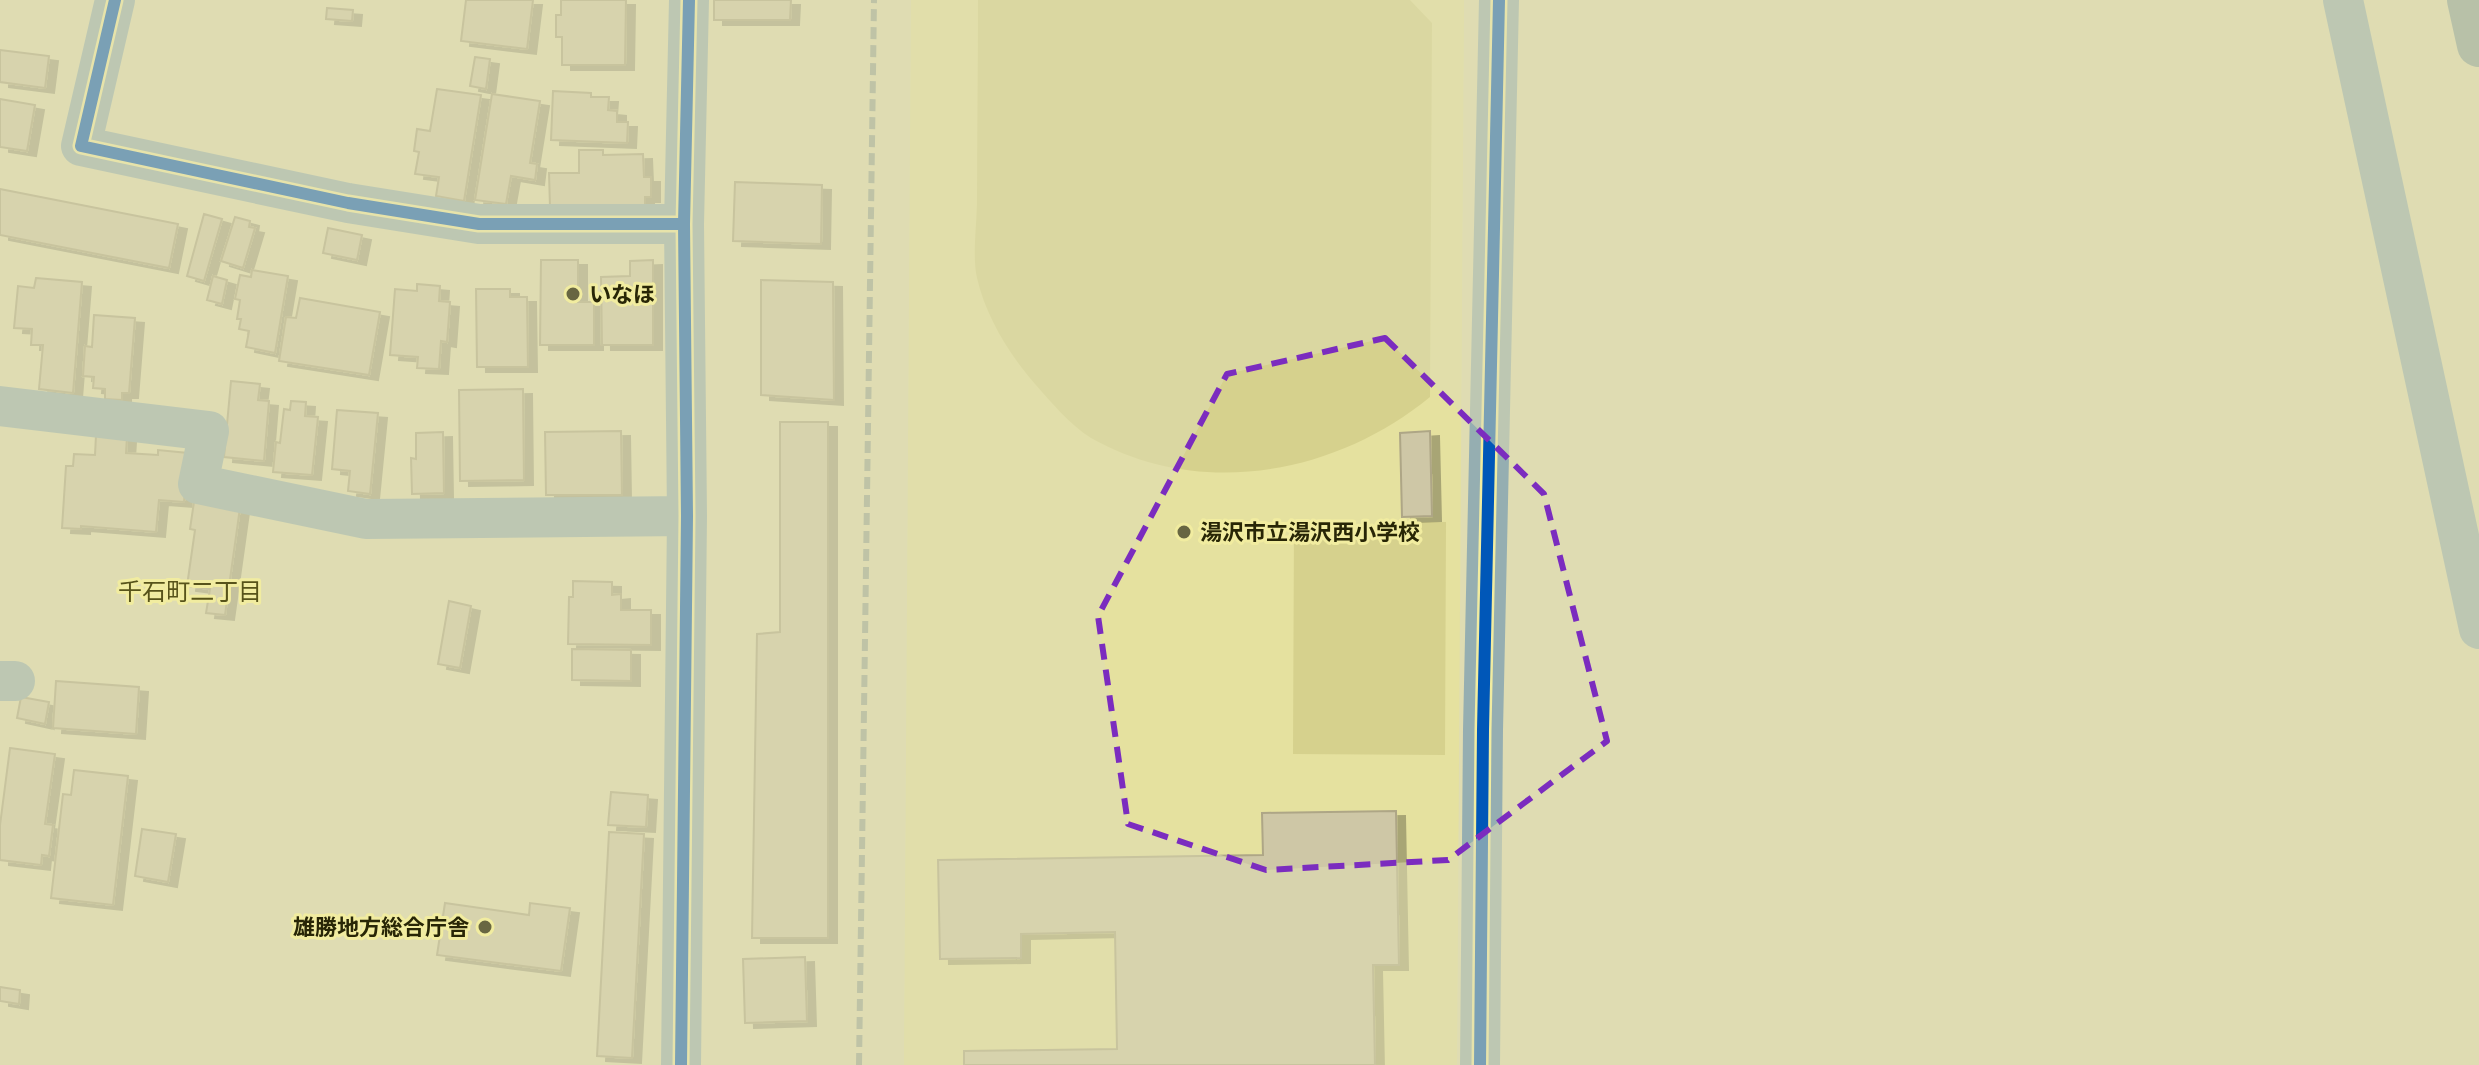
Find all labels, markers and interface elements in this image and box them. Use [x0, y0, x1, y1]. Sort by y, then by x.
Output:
place label: いなほ [589, 280, 655, 308]
marker: いなほ [564, 285, 582, 303]
place label: 湯沢市立湯沢西小学校 [1200, 518, 1420, 546]
marker: 湯沢市立湯沢西小学校 [1175, 523, 1193, 541]
district label: 千石町二丁目 [118, 576, 262, 607]
place label: 雄勝地方総合庁舎 [293, 913, 469, 941]
marker: 雄勝地方総合庁舎 [476, 918, 494, 936]

